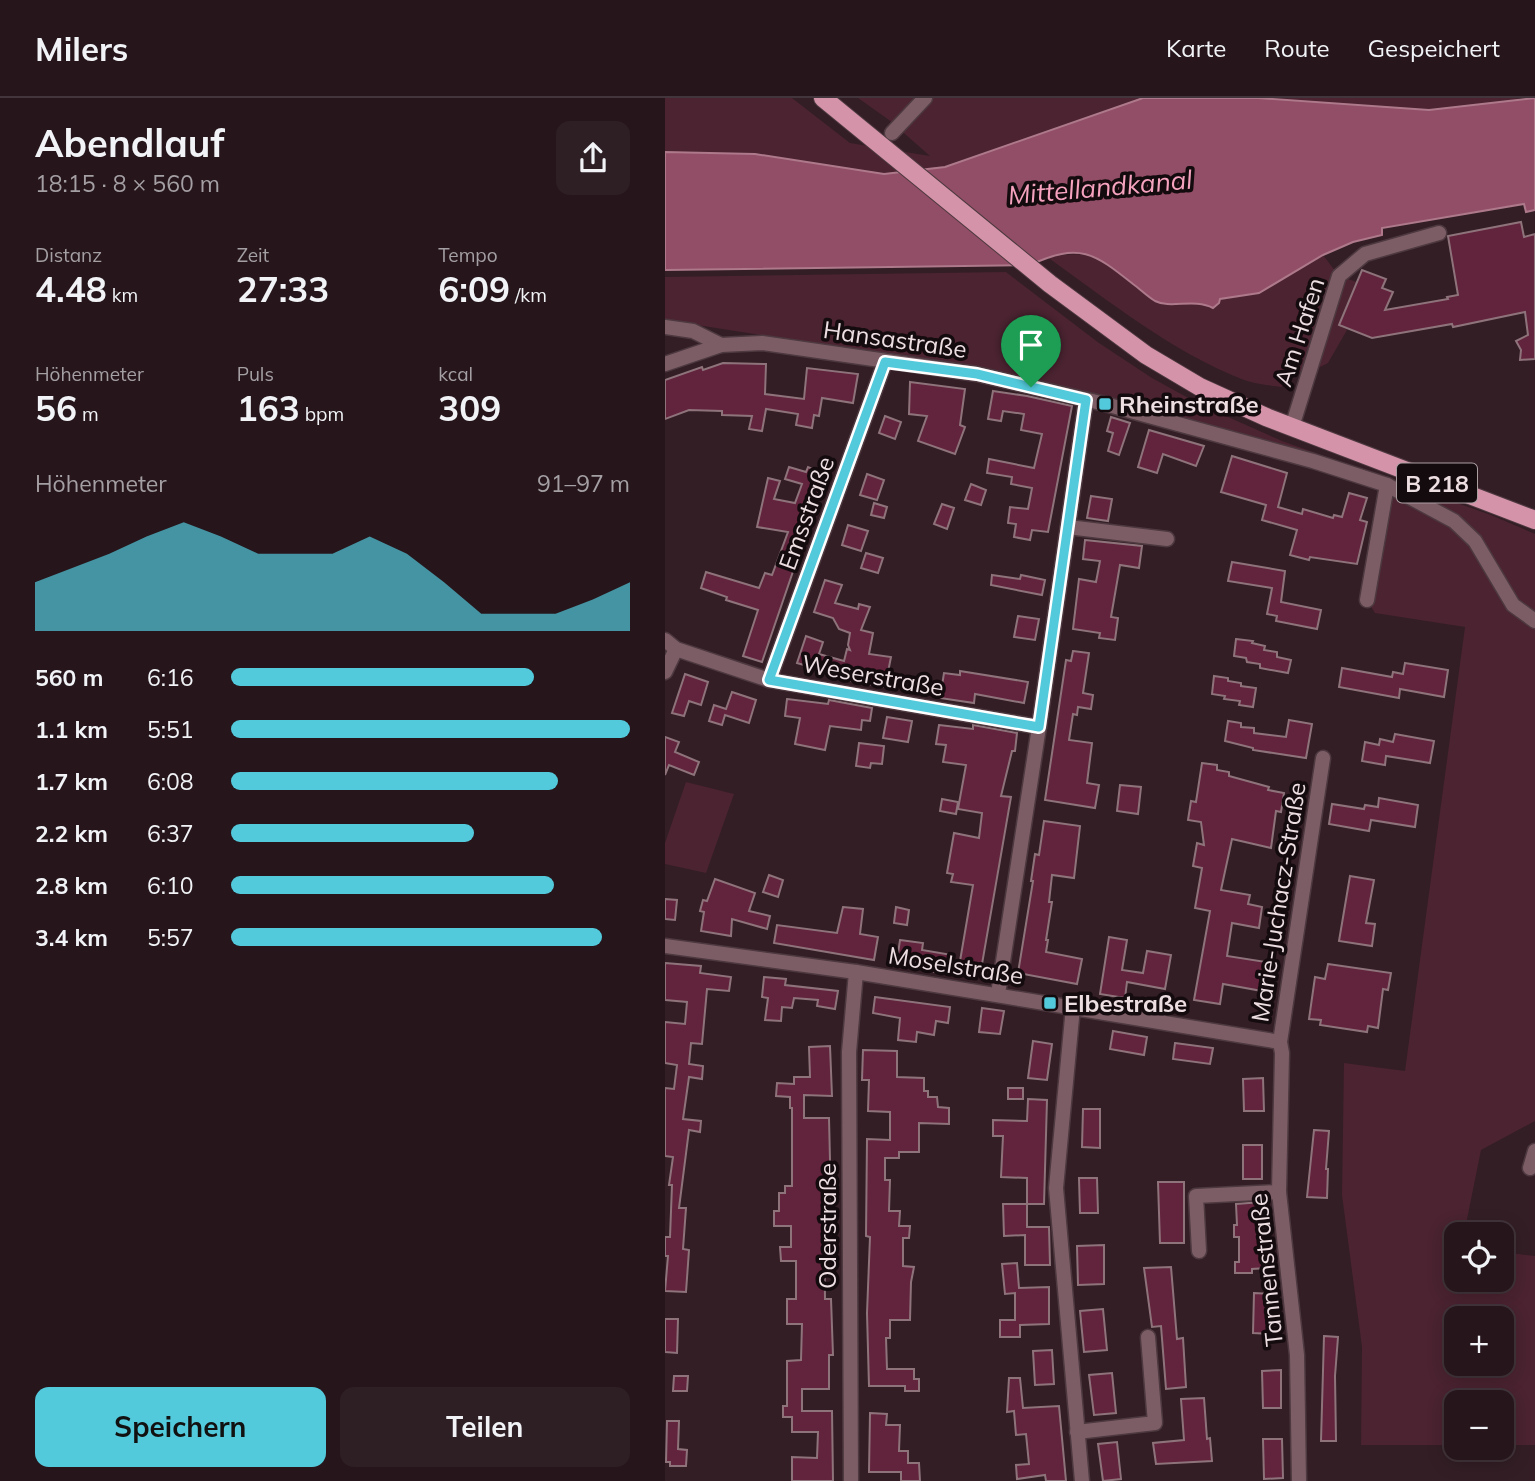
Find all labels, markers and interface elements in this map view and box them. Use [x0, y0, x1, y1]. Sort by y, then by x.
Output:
text: Milers [35, 28, 128, 69]
text: Karte [1166, 33, 1226, 63]
text: Route [1264, 33, 1330, 63]
text: Gespeichert [1368, 33, 1500, 63]
text: Abendlauf [35, 119, 224, 167]
button: share [556, 121, 630, 195]
water label: Mittellandkanal [1006, 162, 1194, 212]
text: 18:15 · 8 × 560 m [35, 169, 220, 198]
text: Distanz [35, 243, 102, 267]
text: Zeit [237, 243, 269, 267]
text: Tempo [438, 243, 498, 267]
text: 4.48 [35, 267, 107, 311]
text: 27:33 [237, 267, 329, 311]
text: 6:09 [438, 267, 510, 311]
street label: Am Hafen [1267, 274, 1331, 390]
text: km [107, 283, 138, 307]
text: /km [510, 283, 547, 307]
street label: Hansastraße [821, 314, 969, 364]
pin [1001, 315, 1061, 387]
icon: arrive [1012, 326, 1050, 364]
text: Höhenmeter [35, 362, 144, 386]
text: Puls [237, 362, 274, 386]
text: kcal [438, 362, 473, 386]
text: 56 [35, 386, 77, 430]
text: 163 [237, 386, 300, 430]
text: 309 [438, 386, 501, 430]
place label: Rheinstraße [1119, 389, 1259, 419]
marker: Rheinstraße [1097, 396, 1113, 412]
text: m [77, 402, 99, 426]
text: bpm [300, 402, 344, 426]
street label: Emsstraße [772, 452, 840, 574]
road number: B 218 [1397, 464, 1477, 502]
text: Höhenmeter [35, 469, 167, 498]
text: 91–97 m [537, 469, 630, 498]
street label: Weserstraße [800, 648, 946, 702]
text: 560 m [35, 663, 103, 692]
text: 6:16 [147, 663, 194, 692]
text: 1.1 km [35, 715, 108, 744]
text: 5:51 [147, 715, 194, 744]
text: 1.7 km [35, 767, 108, 796]
text: 6:08 [147, 767, 194, 796]
street label: Marie-Juchacz-Straße [1244, 780, 1312, 1024]
text: 2.2 km [35, 819, 108, 848]
text: 6:37 [147, 819, 194, 848]
text: 2.8 km [35, 871, 108, 900]
text: 6:10 [147, 871, 194, 900]
text: 3.4 km [35, 923, 108, 952]
text: 5:57 [147, 923, 194, 952]
street label: Moselstraße [886, 940, 1026, 990]
place label: Elbestraße [1064, 988, 1187, 1018]
marker: Elbestraße [1042, 995, 1058, 1011]
street label: Oderstraße [812, 1163, 842, 1289]
street label: Tannenstraße [1243, 1192, 1289, 1348]
map controls [1444, 1222, 1514, 1460]
button: locate [1444, 1222, 1514, 1292]
button: + [1444, 1306, 1514, 1376]
button: Speichern [35, 1387, 326, 1467]
button: Teilen [340, 1387, 630, 1467]
button: − [1444, 1390, 1514, 1460]

